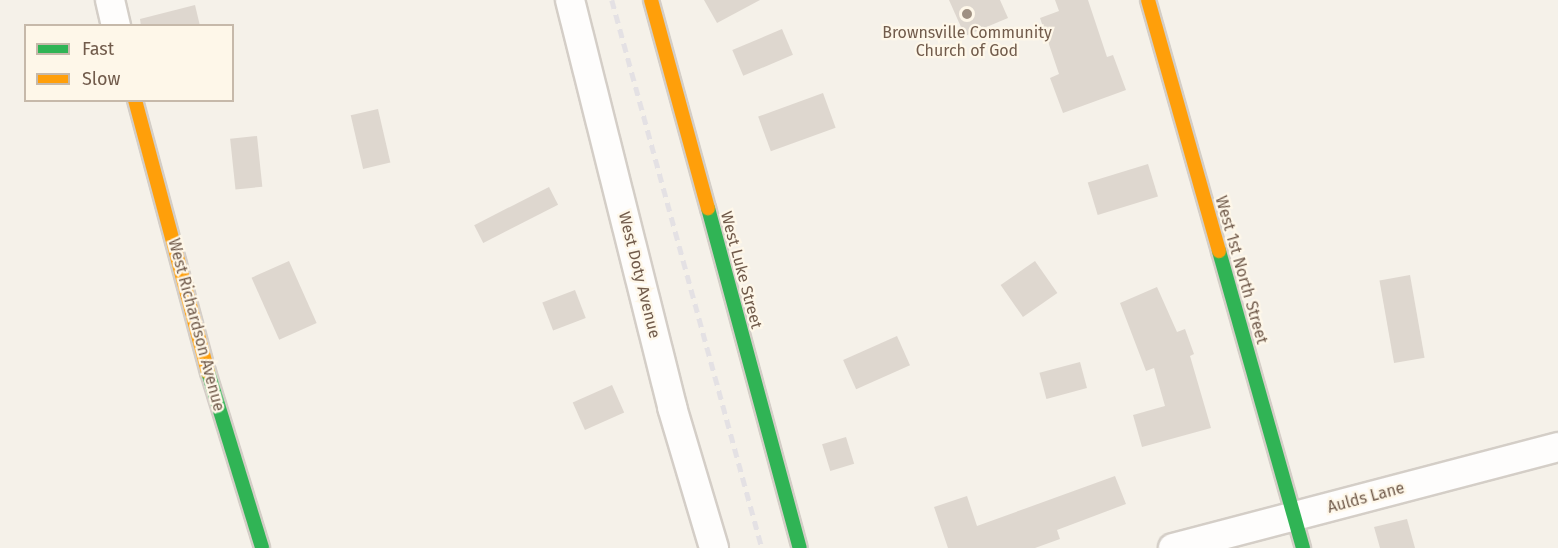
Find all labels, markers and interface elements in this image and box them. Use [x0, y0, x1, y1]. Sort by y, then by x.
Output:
marker: Brownsville Community Church of God [960, 7, 974, 21]
place label: Brownsville Community Church of God [882, 23, 1052, 61]
legend [24, 24, 234, 102]
text: Fast [82, 38, 114, 60]
text: Slow [82, 68, 120, 90]
street label: West 1st North Street [1211, 194, 1271, 346]
street label: West Luke Street [716, 209, 766, 331]
street label: West Doty Avenue [614, 210, 664, 340]
street label: West Richardson Avenue [164, 237, 228, 413]
street label: Aulds Lane [1325, 479, 1407, 517]

